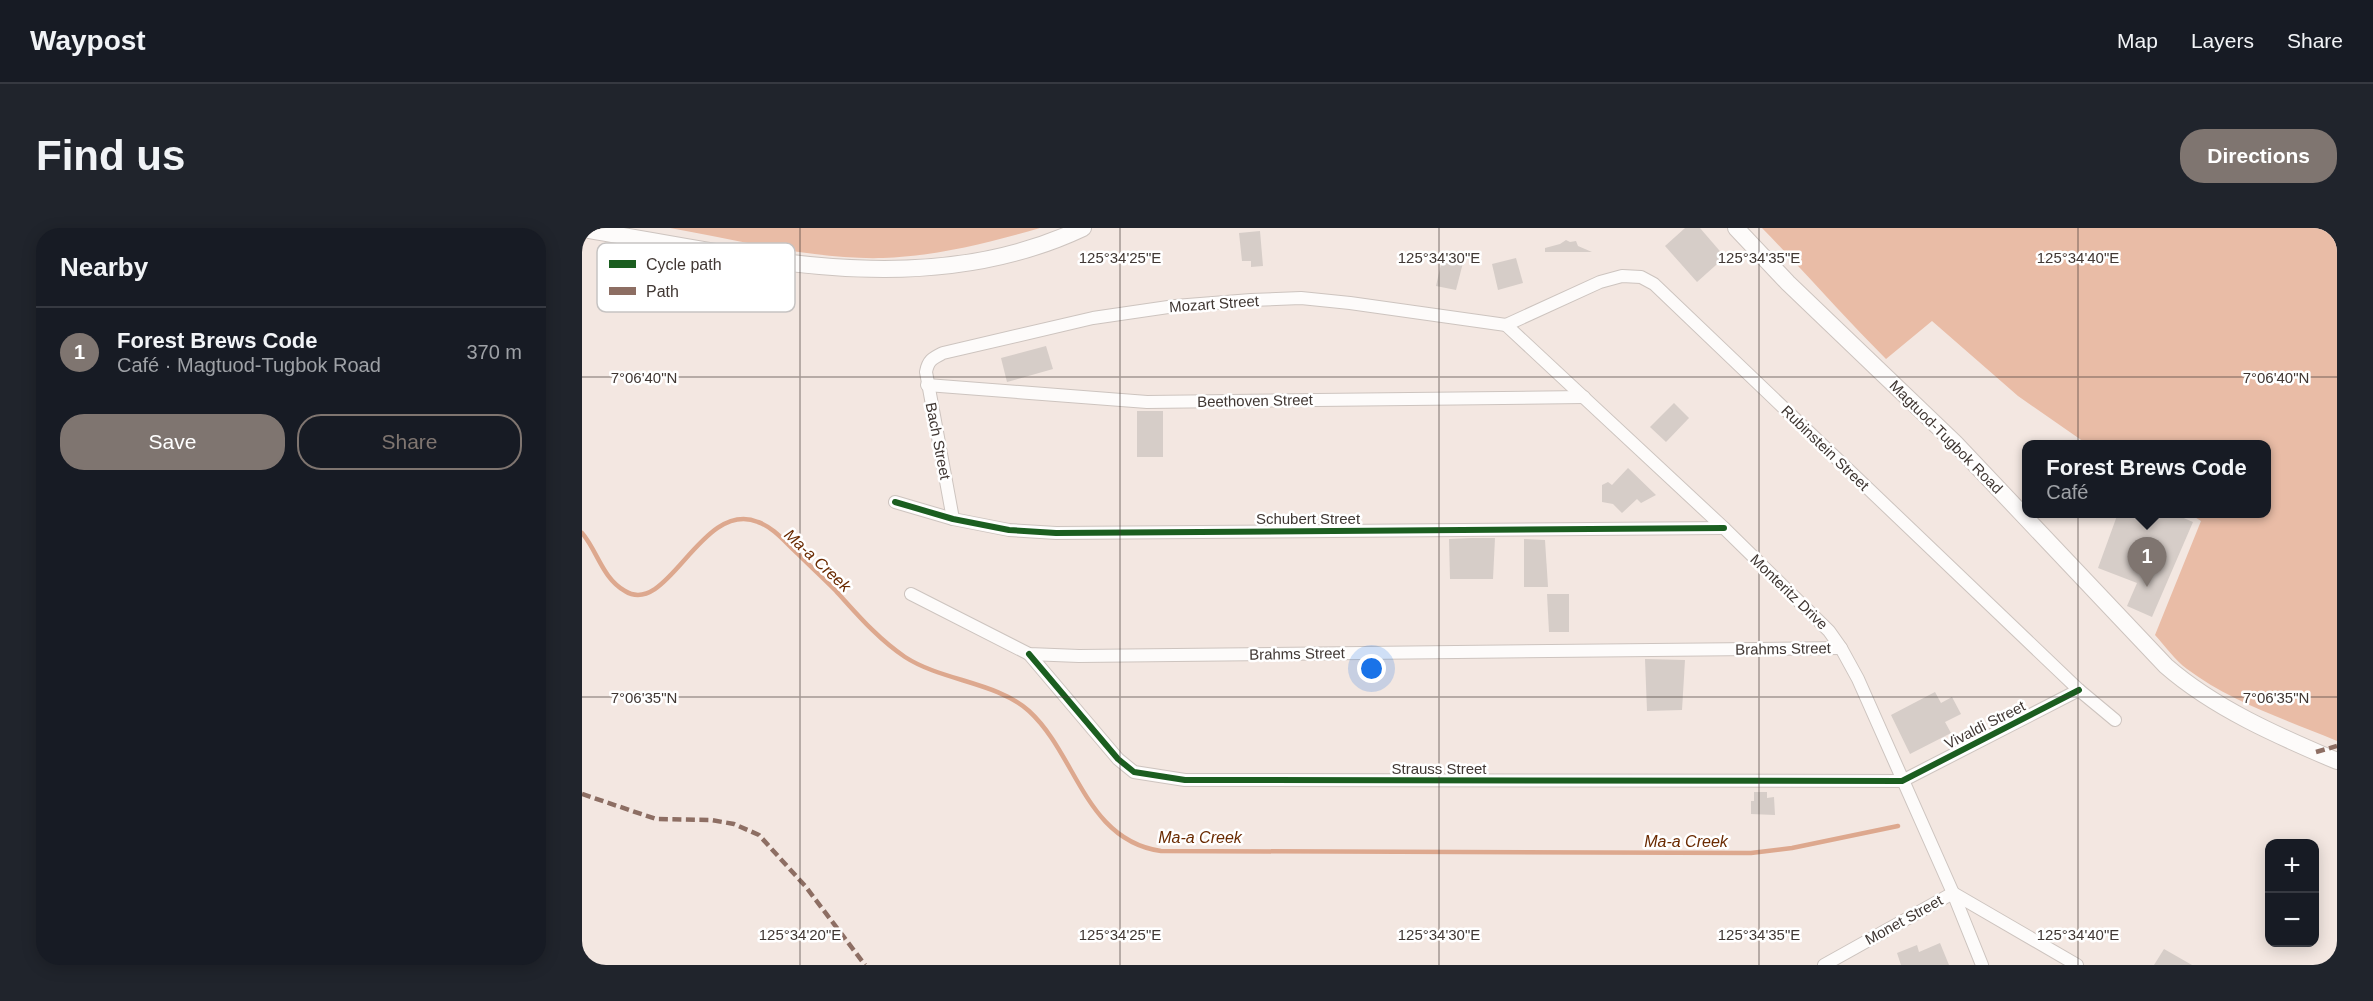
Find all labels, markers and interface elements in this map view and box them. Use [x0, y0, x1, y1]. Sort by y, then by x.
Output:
text: Waypost [30, 25, 146, 56]
text: Map [2117, 29, 2158, 52]
text: Layers [2191, 29, 2254, 52]
text: Share [2287, 29, 2343, 52]
button: Directions [2180, 129, 2337, 183]
text: Find us [36, 132, 185, 179]
legend [597, 243, 795, 312]
text: 125°34'25"E [1079, 249, 1161, 266]
text: 125°34'30"E [1398, 249, 1480, 266]
text: 125°34'35"E [1718, 249, 1800, 266]
text: 125°34'40"E [2037, 249, 2119, 266]
text: Nearby [60, 252, 148, 282]
text: Cycle path [646, 256, 722, 273]
text: Path [646, 283, 679, 300]
street label: Mozart Street [1168, 292, 1260, 315]
text: Forest Brews Code [117, 328, 318, 353]
text: 1 [74, 341, 85, 363]
text: 370 m [466, 341, 522, 363]
text: Café · Magtuod-Tugbok Road [117, 354, 381, 376]
text: 7°06'40"N [611, 369, 677, 386]
text: 7°06'40"N [2243, 369, 2309, 386]
street label: Magtuod-Tugbok Road [1886, 377, 2006, 497]
street label: Beethoven Street [1197, 391, 1314, 410]
street label: Bach Street [923, 401, 954, 482]
street label: Rubinstein Street [1778, 402, 1873, 494]
button: Save [60, 414, 285, 470]
button: Share [297, 414, 522, 470]
popup [2022, 440, 2271, 518]
text: Forest Brews Code [2046, 455, 2247, 480]
text: Café [2046, 481, 2089, 503]
street label: Schubert Street [1256, 510, 1361, 527]
water label: Ma-a Creek [781, 526, 855, 596]
pin: 1 [2128, 538, 2166, 587]
street label: Monteritz Drive [1747, 550, 1832, 633]
street label: Brahms Street [1735, 639, 1832, 658]
street label: Brahms Street [1249, 644, 1346, 663]
your location [1357, 654, 1386, 683]
text: 7°06'35"N [611, 689, 677, 706]
text: 7°06'35"N [2243, 689, 2309, 706]
street label: Vivaldi Street [1942, 697, 2029, 752]
street label: Strauss Street [1391, 760, 1487, 777]
water label: Ma-a Creek [1158, 829, 1243, 846]
water label: Ma-a Creek [1644, 833, 1729, 850]
map controls [2265, 839, 2319, 947]
button: + [2265, 839, 2319, 893]
street label: Monet Street [1862, 891, 1946, 948]
button: − [2265, 893, 2319, 947]
text: 125°34'20"E [759, 926, 841, 943]
text: 125°34'25"E [1079, 926, 1161, 943]
text: 125°34'30"E [1398, 926, 1480, 943]
text: 125°34'35"E [1718, 926, 1800, 943]
text: 125°34'40"E [2037, 926, 2119, 943]

